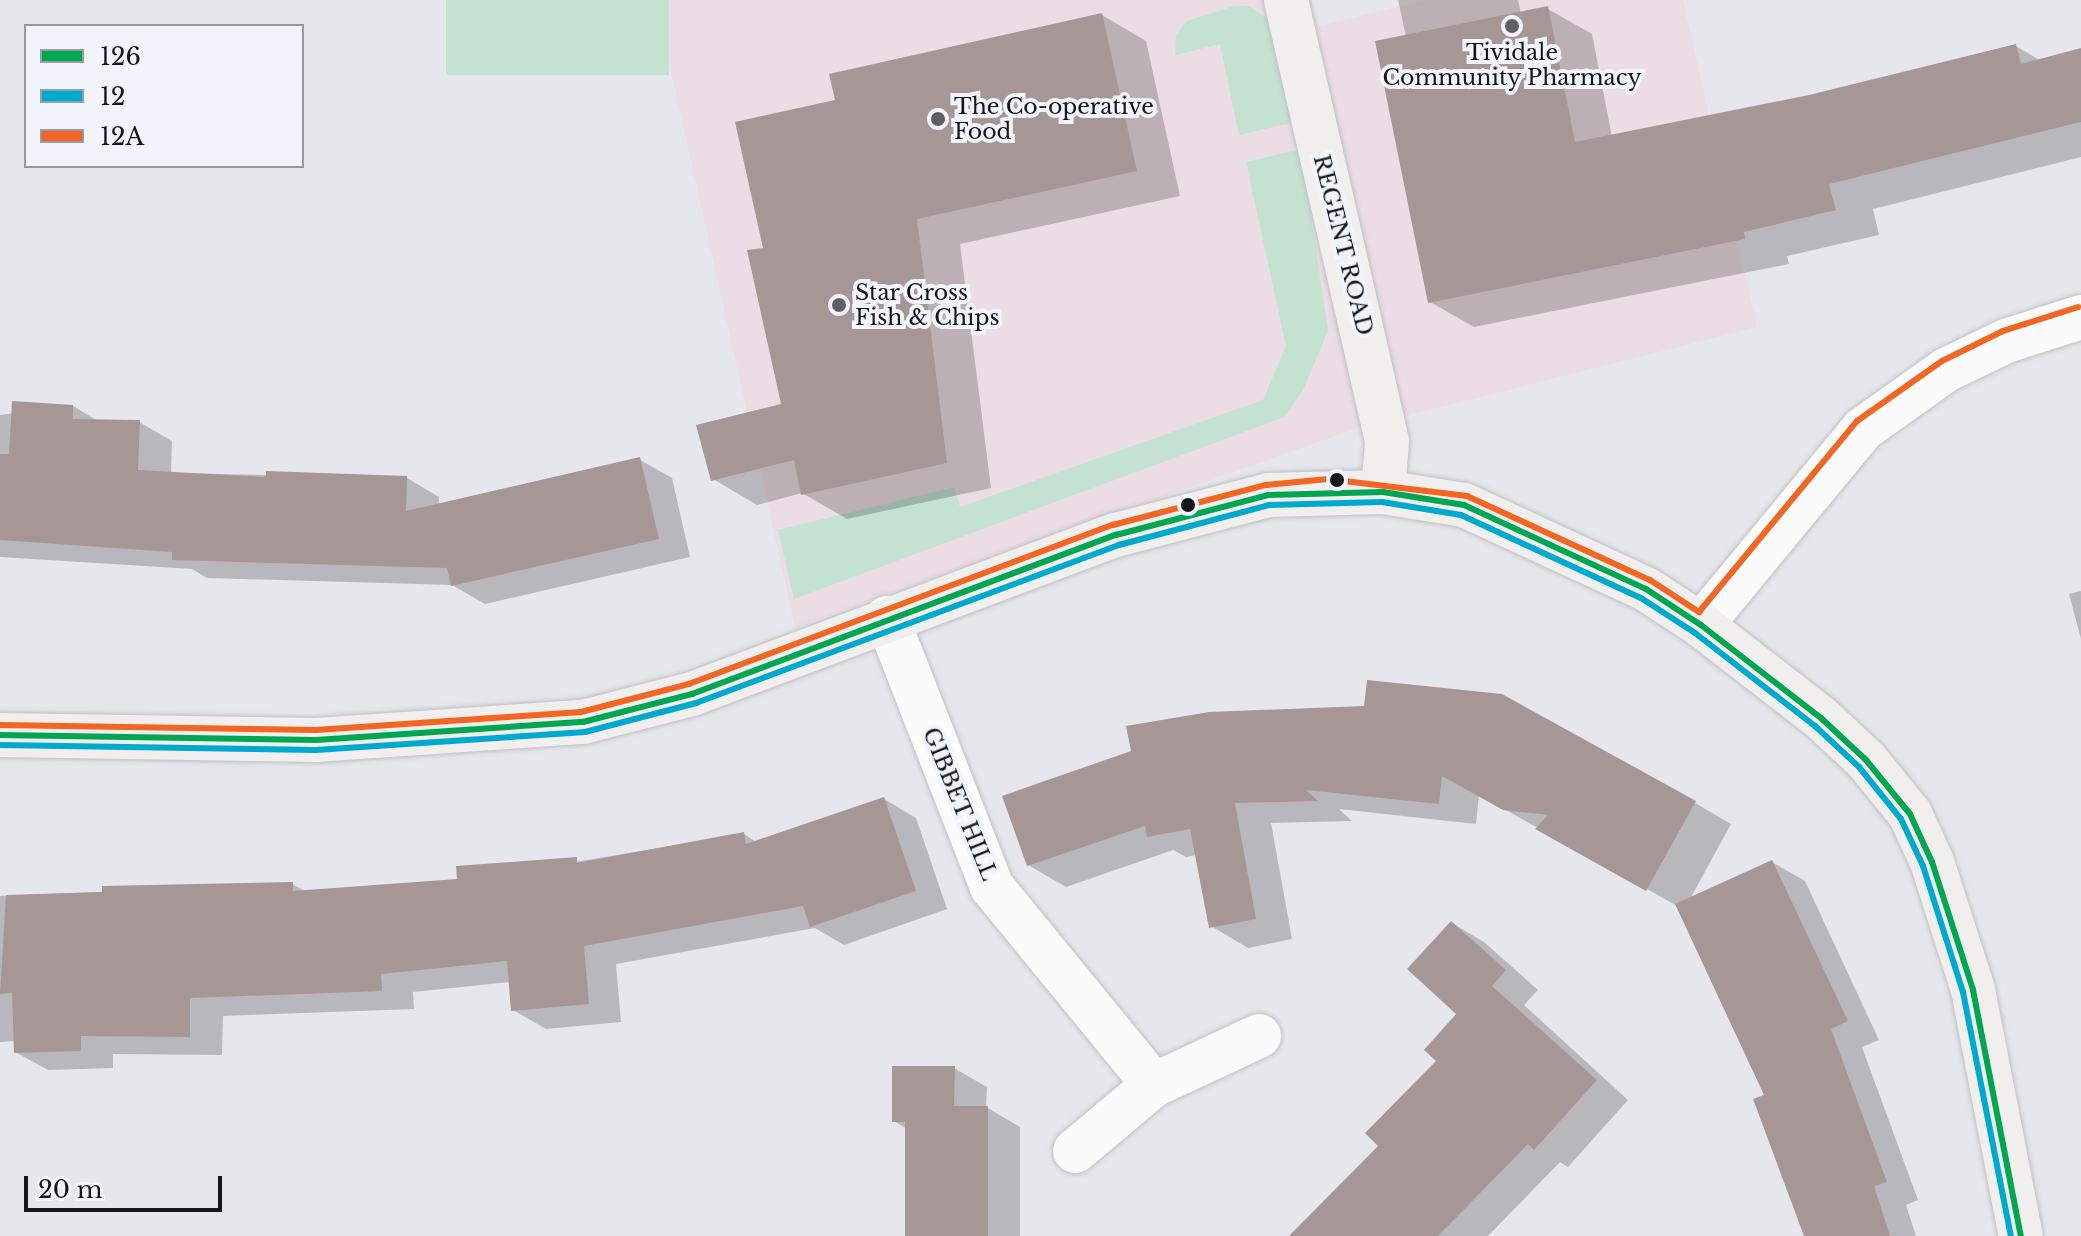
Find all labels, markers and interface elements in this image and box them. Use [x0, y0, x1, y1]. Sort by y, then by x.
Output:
marker: Tividale Community Pharmacy [1503, 17, 1521, 35]
legend [24, 24, 304, 168]
place label: Tividale Community Pharmacy [1382, 39, 1642, 90]
text: 126 [100, 42, 141, 71]
text: 12 [100, 82, 126, 111]
place label: The Co-operative Food [954, 93, 1154, 144]
marker: The Co-operative Food [929, 110, 947, 128]
text: 12A [100, 122, 144, 151]
street label: REGENT ROAD [1308, 152, 1378, 338]
place label: Star Cross Fish & Chips [855, 279, 1000, 330]
marker: Star Cross Fish & Chips [830, 296, 848, 314]
unlabelled marker [1329, 472, 1345, 488]
unlabelled marker [1180, 497, 1196, 513]
street label: GIBBET HILL [917, 723, 1003, 885]
scale bar [28, 1160, 226, 1210]
text: 20 m [38, 1175, 103, 1204]

